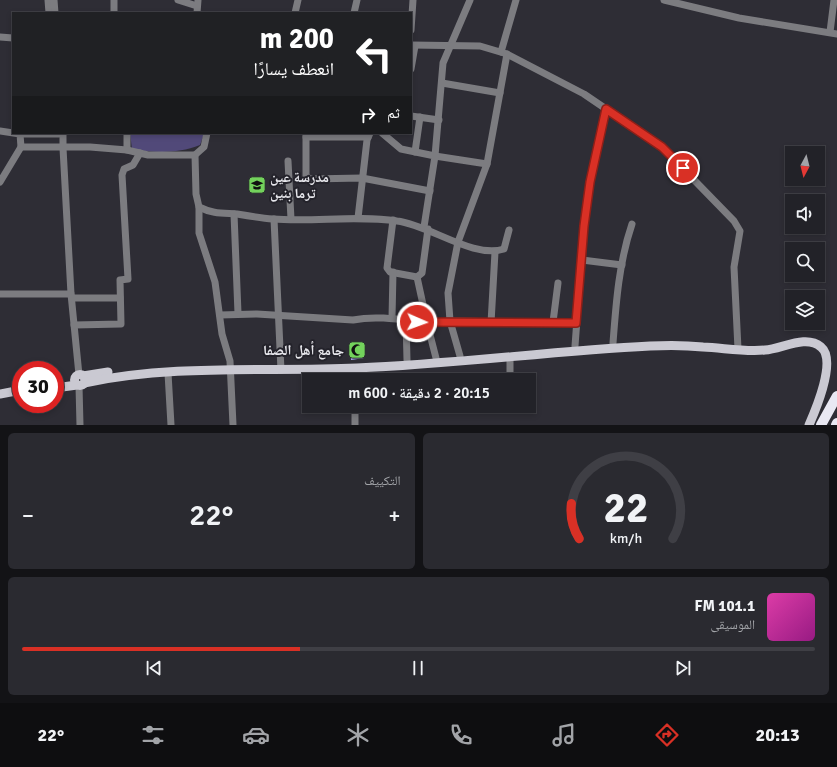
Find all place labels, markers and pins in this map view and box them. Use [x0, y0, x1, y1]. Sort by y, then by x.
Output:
pin [666, 151, 700, 185]
place label: مدرسة عين ترما بنين [270, 169, 329, 202]
school or university icon: مدرسة عين ترما بنين [247, 175, 267, 195]
mosque icon: جامع أهل الصفا [347, 340, 367, 360]
place label: جامع أهل الصفا [263, 341, 344, 360]

